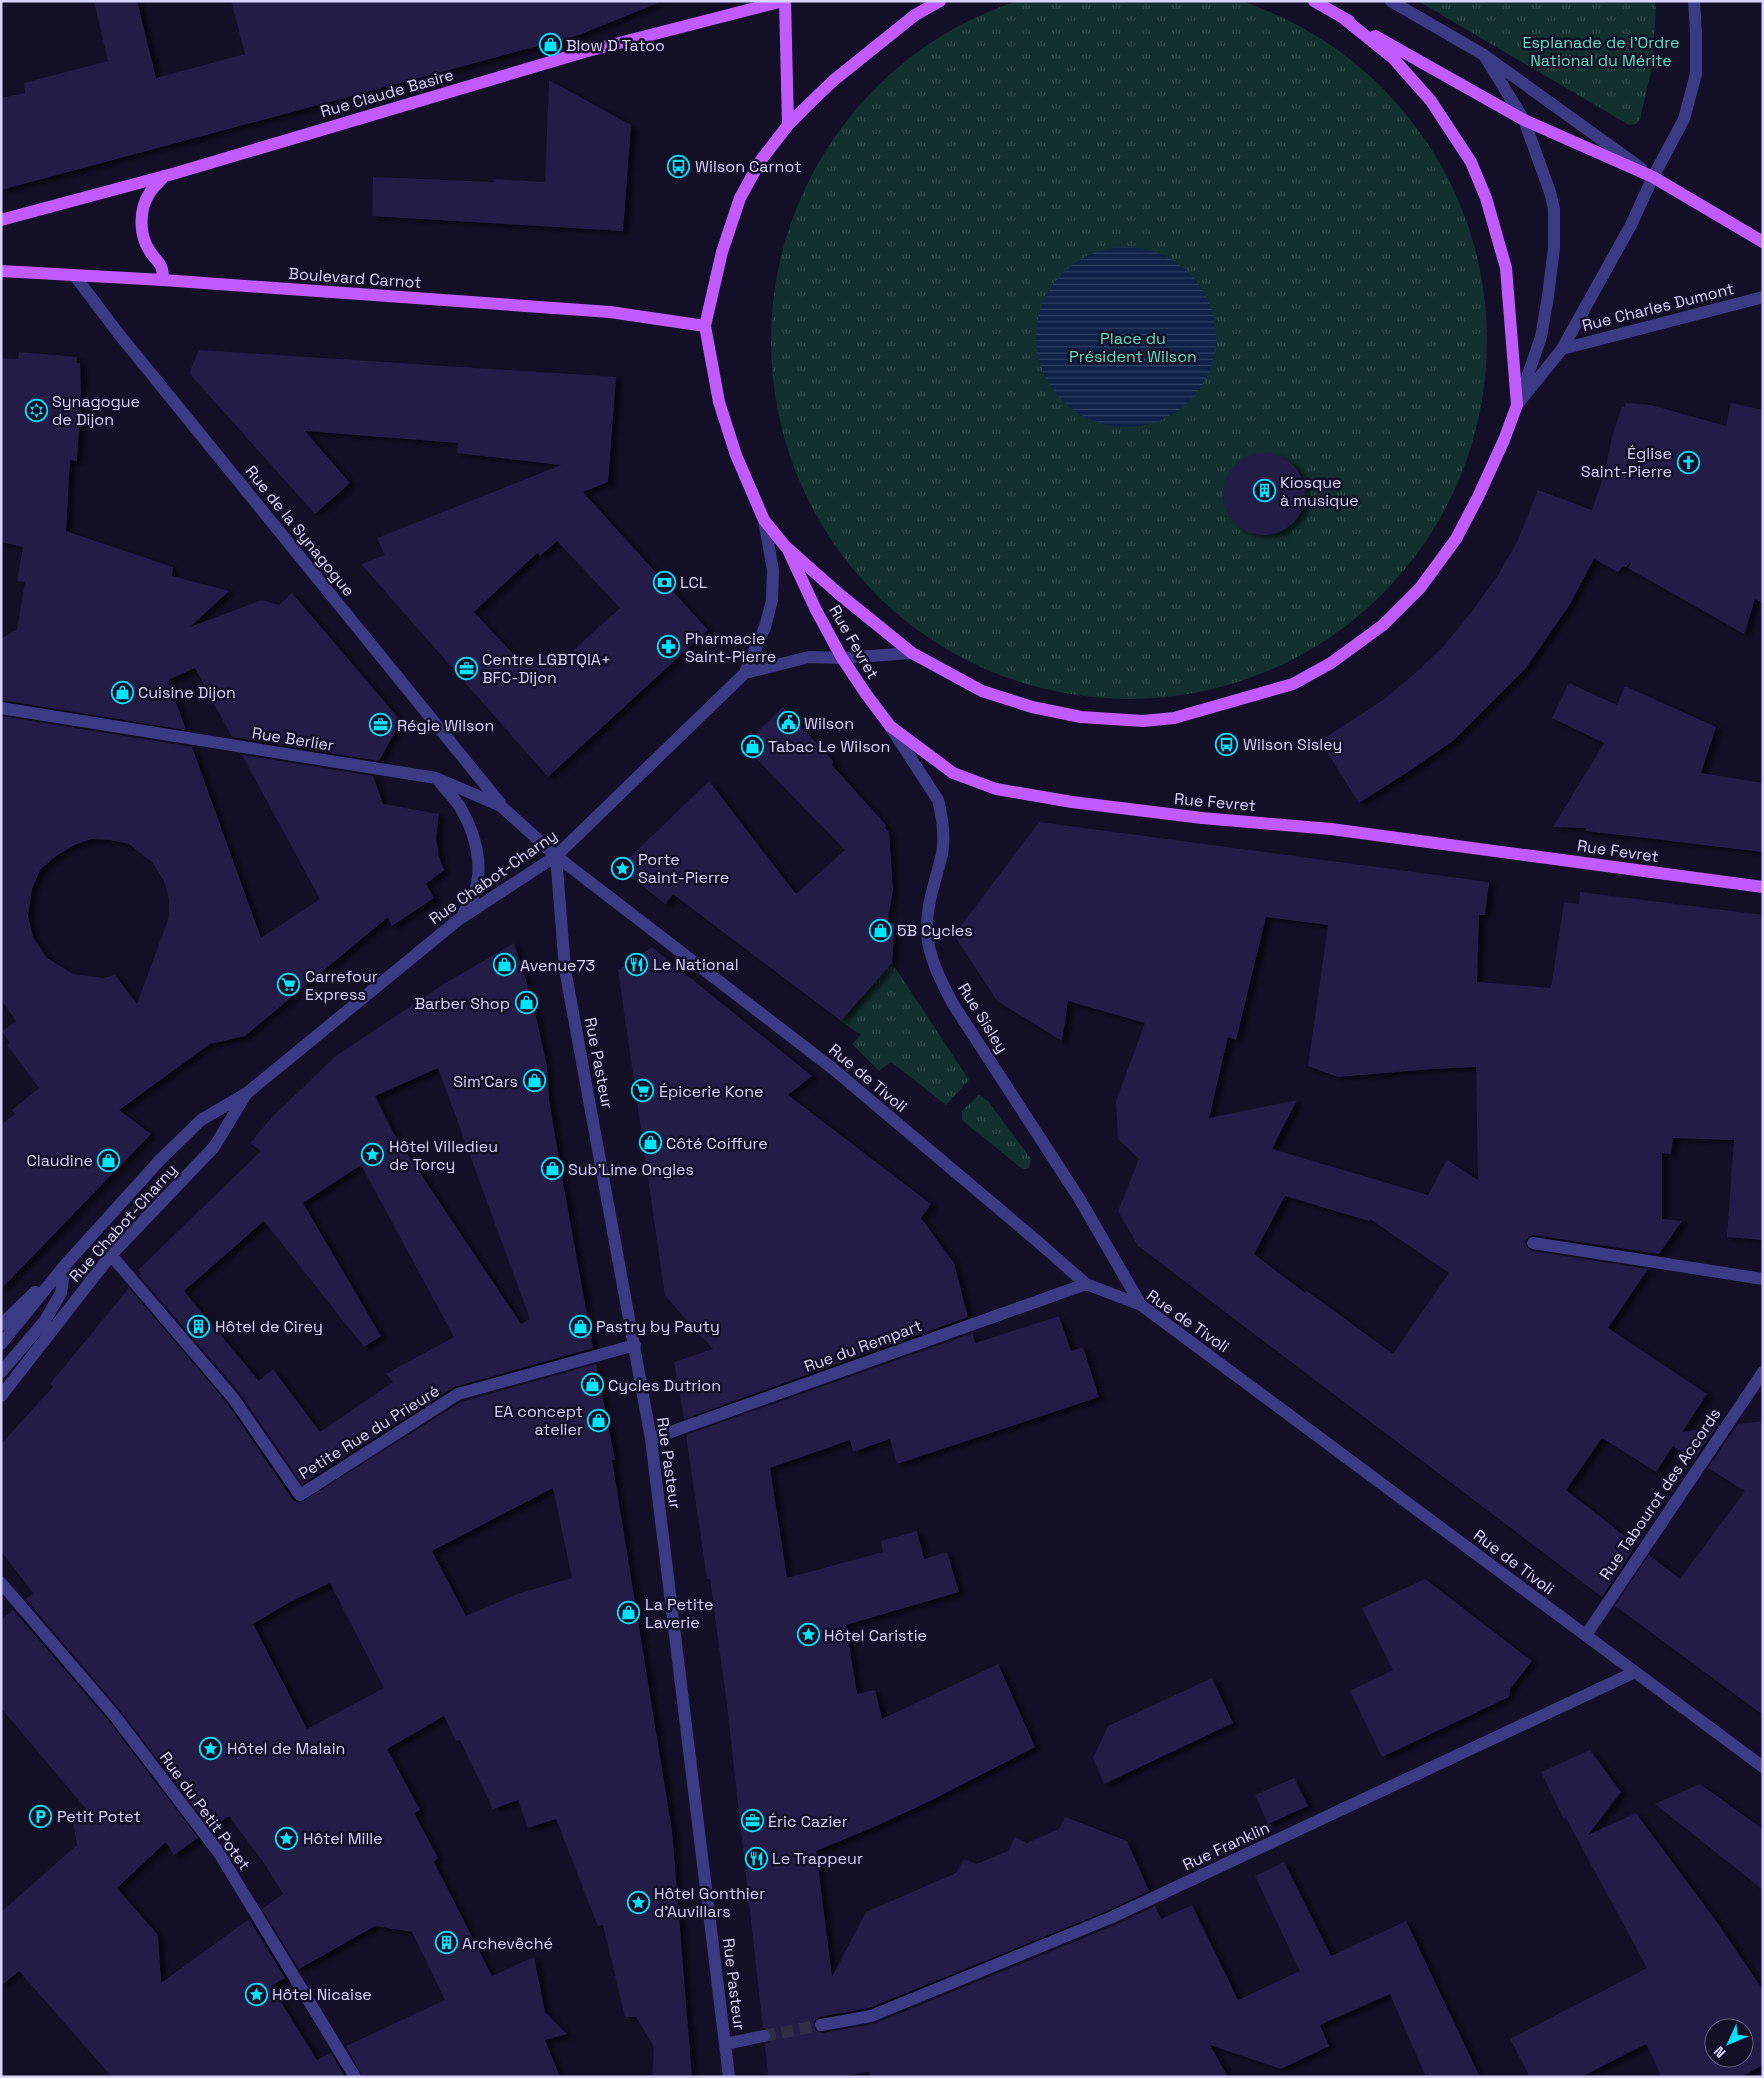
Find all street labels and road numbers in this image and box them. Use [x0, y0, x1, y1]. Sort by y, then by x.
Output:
street label: Rue Claude Basire [318, 64, 456, 122]
street label: Boulevard Carnot [288, 263, 422, 293]
street label: Rue Charles Dumont [1580, 278, 1736, 336]
street label: Rue de la Synagogue [241, 461, 359, 601]
street label: Rue Fevret [824, 601, 884, 683]
street label: Rue Berlier [250, 722, 336, 756]
street label: Rue Fevret [1173, 788, 1257, 816]
street label: Rue Chabot-Charny [425, 825, 561, 929]
street label: Rue Fevret [1576, 835, 1660, 867]
street label: Rue Sisley [953, 979, 1013, 1057]
street label: Rue Pasteur [580, 1016, 618, 1110]
street label: Rue de Tivoli [824, 1039, 912, 1117]
street label: Rue Chabot-Charny [64, 1160, 182, 1286]
street label: Rue de Tivoli [1143, 1285, 1233, 1357]
street label: Rue du Rempart [801, 1315, 925, 1377]
street label: Petite Rue du Prieuré [295, 1380, 443, 1484]
street label: Rue Tabourot des Accords [1595, 1404, 1725, 1584]
street label: Rue Pasteur [652, 1416, 686, 1510]
street label: Rue de Tivoli [1469, 1525, 1559, 1599]
street label: Rue du Petit Potet [155, 1748, 255, 1874]
street label: Rue Franklin [1179, 1817, 1273, 1875]
street label: Rue Pasteur [718, 1937, 750, 2031]

